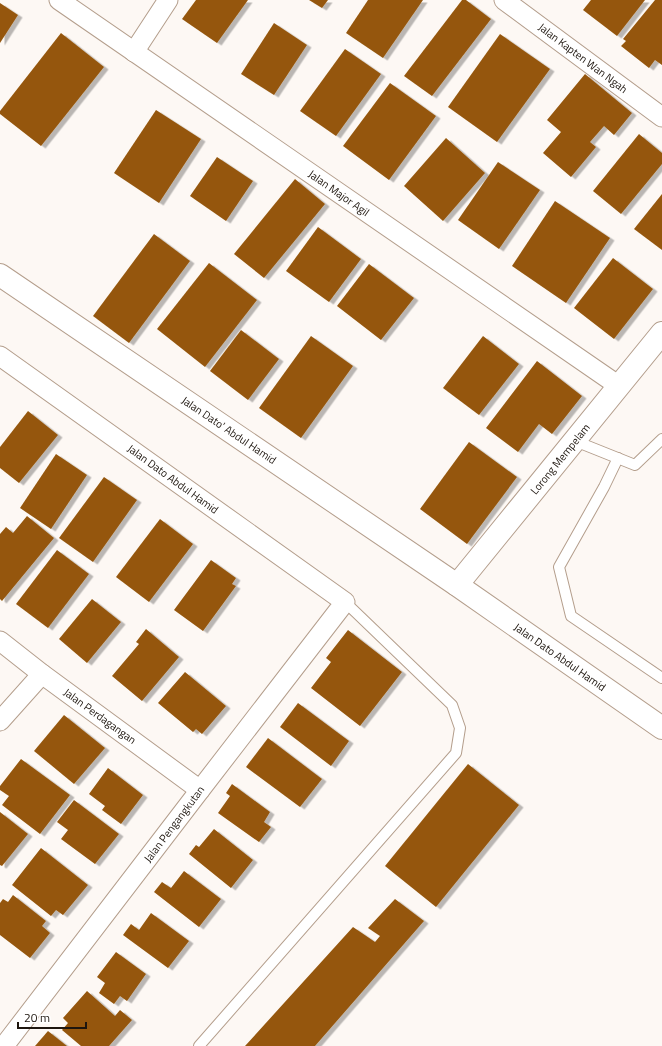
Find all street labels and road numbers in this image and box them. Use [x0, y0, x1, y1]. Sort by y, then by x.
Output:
street label: Jalan Kapten Wan Ngah [535, 19, 631, 97]
street label: Jalan Major Agil [305, 166, 373, 220]
street label: Jalan Dato' Abdul Hamid [178, 392, 280, 468]
street label: Lorong Mempelam [526, 420, 594, 498]
street label: Jalan Dato Abdul Hamid [124, 440, 222, 518]
street label: Jalan Dato Abdul Hamid [511, 619, 609, 695]
street label: Jalan Perdagangan [60, 684, 140, 748]
street label: Jalan Pengangkutan [140, 782, 208, 866]

